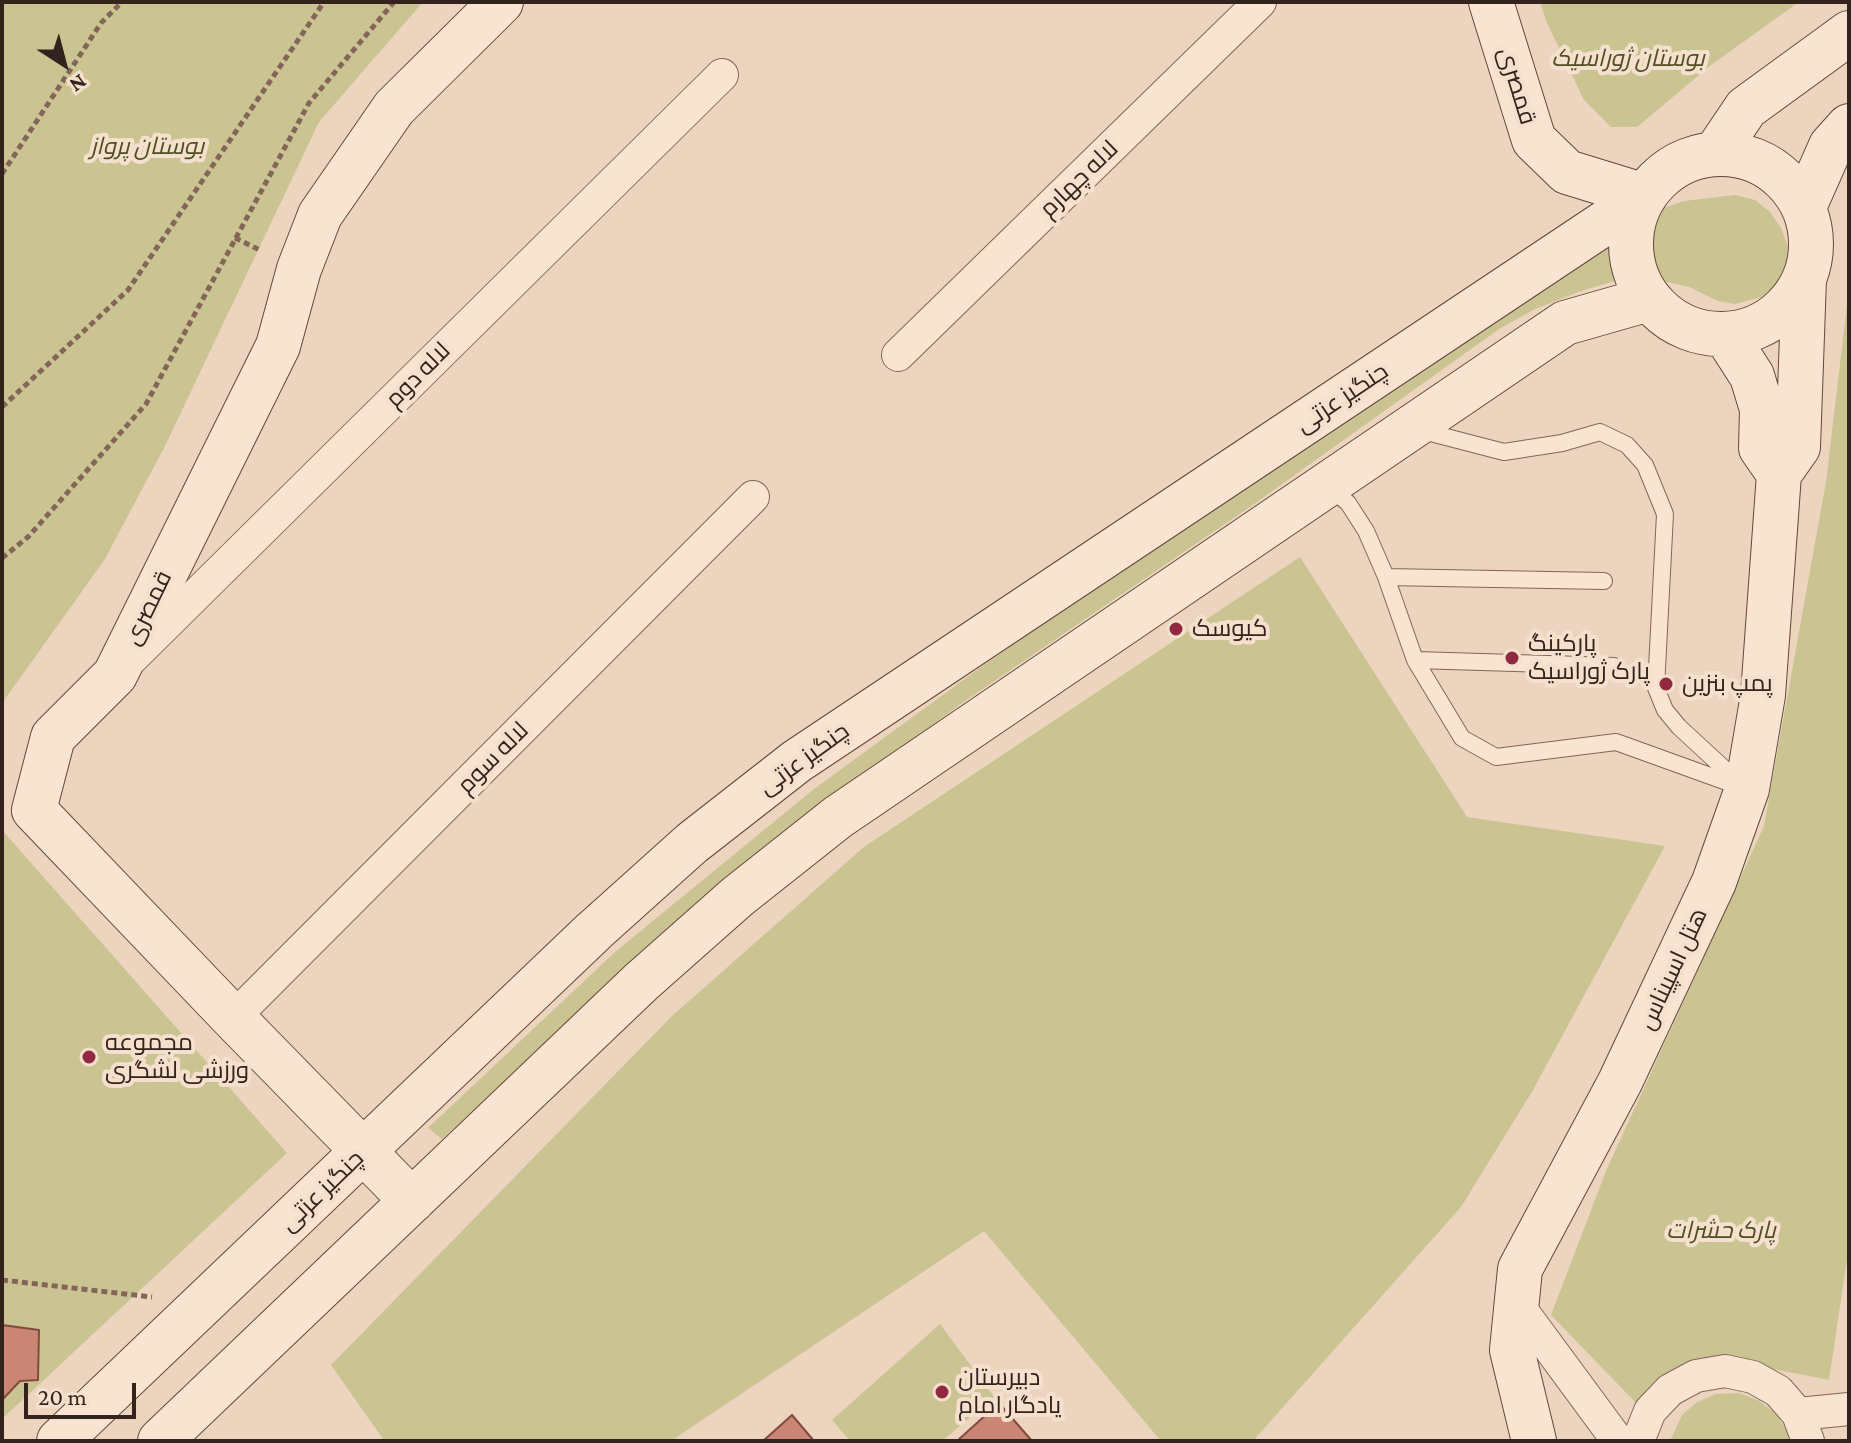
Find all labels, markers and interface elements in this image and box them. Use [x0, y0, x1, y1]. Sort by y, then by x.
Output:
north arrow [24, 24, 104, 104]
street label: قمصری [1492, 44, 1542, 128]
park label: بوستان ژوراسیک [1551, 45, 1705, 73]
text: N [65, 69, 92, 98]
park label: بوستان پرواز [90, 133, 204, 161]
street label: لاله چهارم [1034, 135, 1124, 223]
street label: لاله دوم [379, 336, 457, 414]
street label: چنگیز عزتی [1290, 357, 1394, 439]
street label: قمصری [118, 566, 178, 650]
place label: کیوسک [1192, 615, 1267, 643]
marker: کیوسک [1167, 620, 1185, 638]
place label: پارکینگ پارک ژوراسیک [1528, 630, 1650, 686]
marker: پارکینگ پارک ژوراسیک [1503, 649, 1521, 667]
place label: پمپ بنزین [1682, 670, 1773, 698]
marker: پمپ بنزین [1657, 675, 1675, 693]
street label: لاله سوم [451, 716, 535, 800]
street label: چنگیز عزتی [753, 716, 855, 802]
street label: هتل اسپیناس [1632, 904, 1714, 1034]
place label: مجموعه ورزشی لشگری [105, 1029, 249, 1085]
marker: مجموعه ورزشی لشگری [80, 1048, 98, 1066]
street label: چنگیز عزتی [274, 1144, 370, 1238]
park label: پارک حشرات [1666, 1217, 1776, 1245]
place label: دبیرستان یادگار امام [958, 1364, 1061, 1420]
scale bar [28, 1367, 140, 1417]
text: 20 m [38, 1383, 87, 1410]
marker: دبیرستان یادگار امام [933, 1383, 951, 1401]

